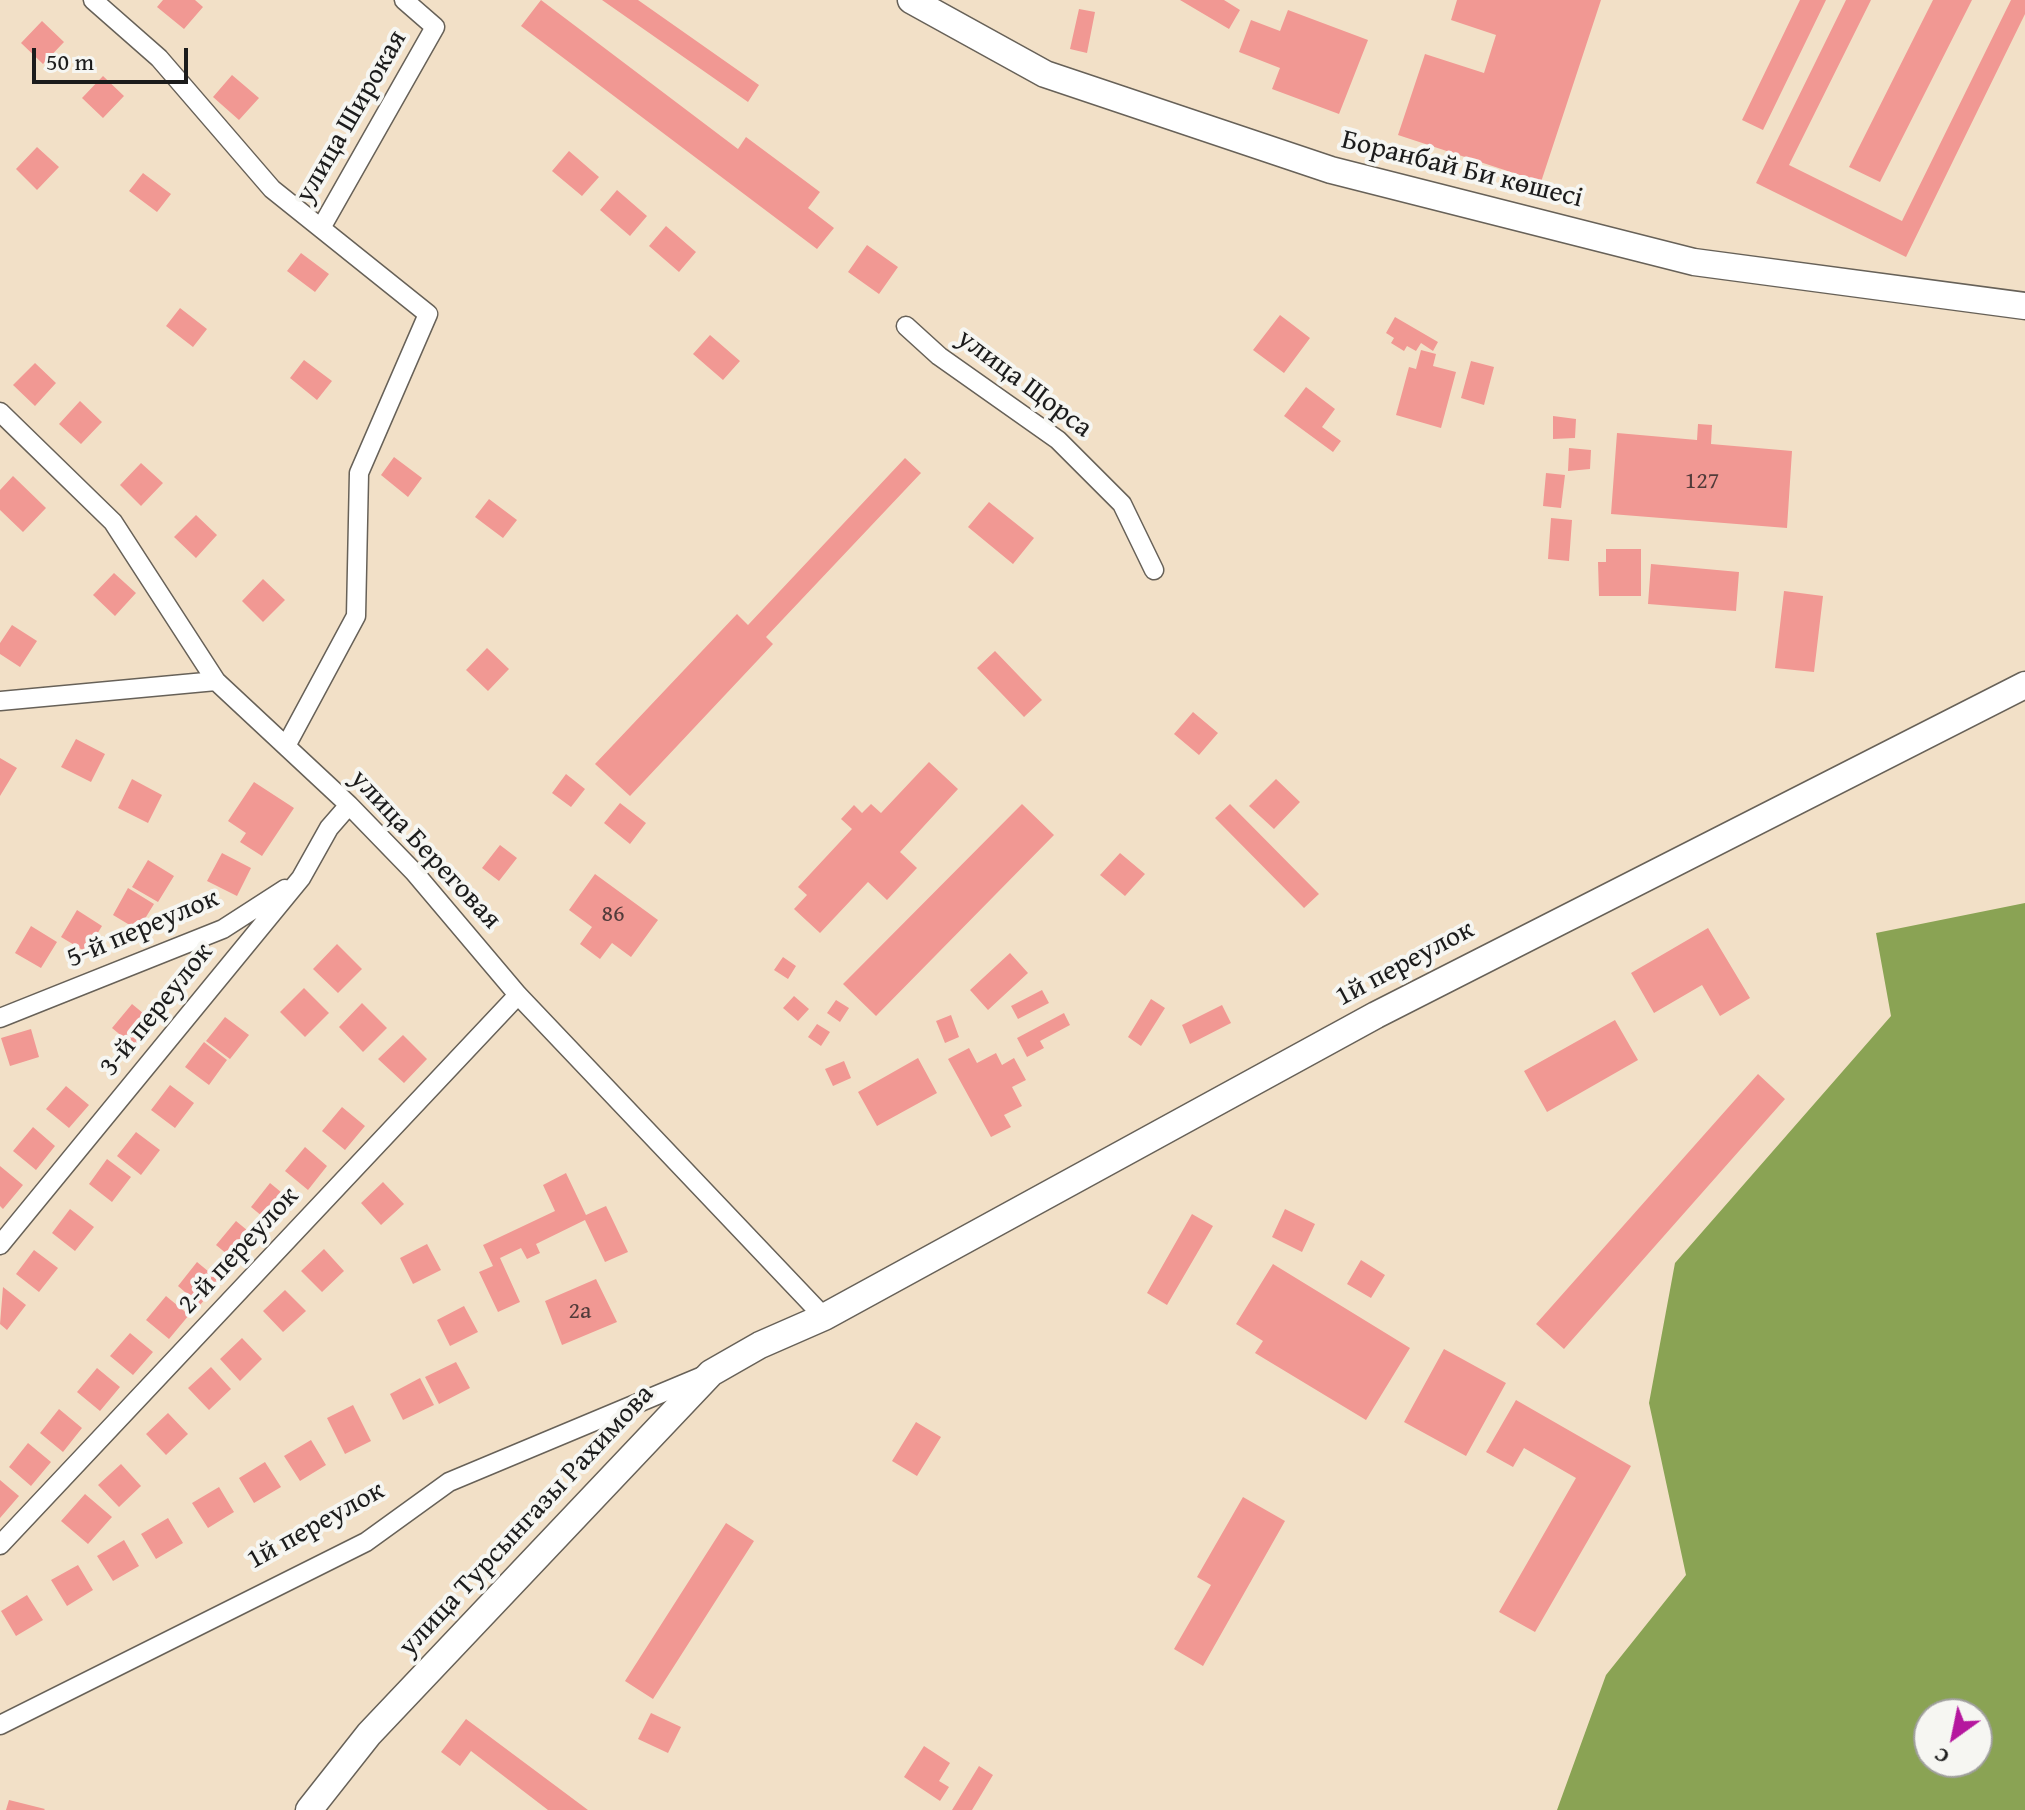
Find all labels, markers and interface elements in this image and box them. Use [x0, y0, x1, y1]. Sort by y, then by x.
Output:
street label: улица Широкая [289, 25, 415, 209]
scale bar [36, 32, 192, 82]
text: 50 m [46, 44, 94, 79]
street label: Боранбай Би көшесі [1338, 124, 1586, 216]
street label: улица Щорса [950, 322, 1098, 446]
house number: 127 [1685, 468, 1719, 496]
street label: улица Береговая [342, 763, 508, 937]
street label: 5-й переулок [62, 882, 224, 976]
house number: 86 [601, 901, 625, 929]
street label: 1й переулок [1330, 913, 1480, 1015]
street label: 3-й переулок [93, 937, 221, 1083]
street label: 2-й переулок [172, 1180, 306, 1322]
house number: 2а [569, 1298, 591, 1326]
street label: улица Турсынгазы Рахимова [392, 1378, 662, 1664]
street label: 1й переулок [241, 1474, 391, 1578]
north arrow [1913, 1698, 1993, 1778]
text: С [1927, 1740, 1955, 1773]

